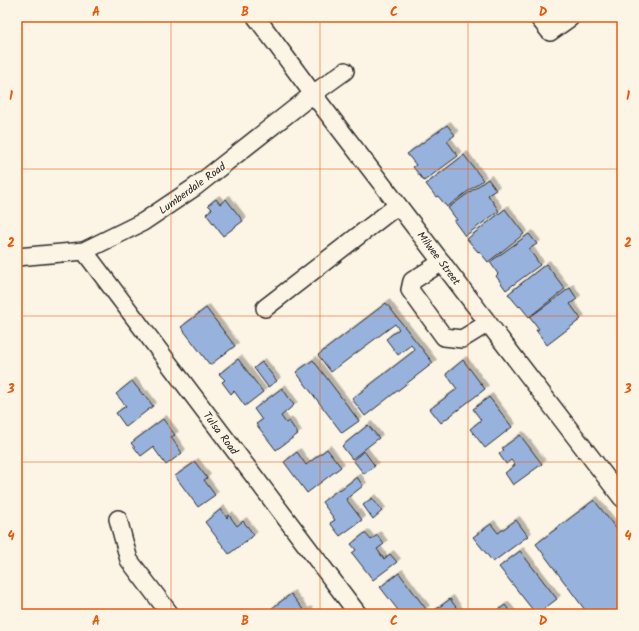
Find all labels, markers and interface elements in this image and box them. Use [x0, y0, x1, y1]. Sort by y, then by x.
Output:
text: A [92, 2, 100, 23]
text: B [241, 2, 249, 23]
text: C [390, 2, 398, 23]
text: D [539, 2, 548, 23]
text: 1 [9, 86, 13, 107]
text: 1 [626, 86, 630, 107]
street label: Lumberdale Road [155, 158, 230, 219]
street label: Milwee Street [412, 228, 465, 290]
text: 2 [7, 233, 15, 254]
text: 2 [624, 233, 632, 254]
text: 3 [6, 379, 15, 400]
text: 3 [623, 379, 632, 400]
street label: Tulsa Road [198, 408, 243, 459]
text: 4 [7, 526, 15, 547]
text: 4 [624, 526, 632, 547]
text: A [92, 611, 100, 631]
text: B [241, 611, 249, 631]
text: C [390, 611, 398, 631]
text: D [539, 611, 548, 631]

